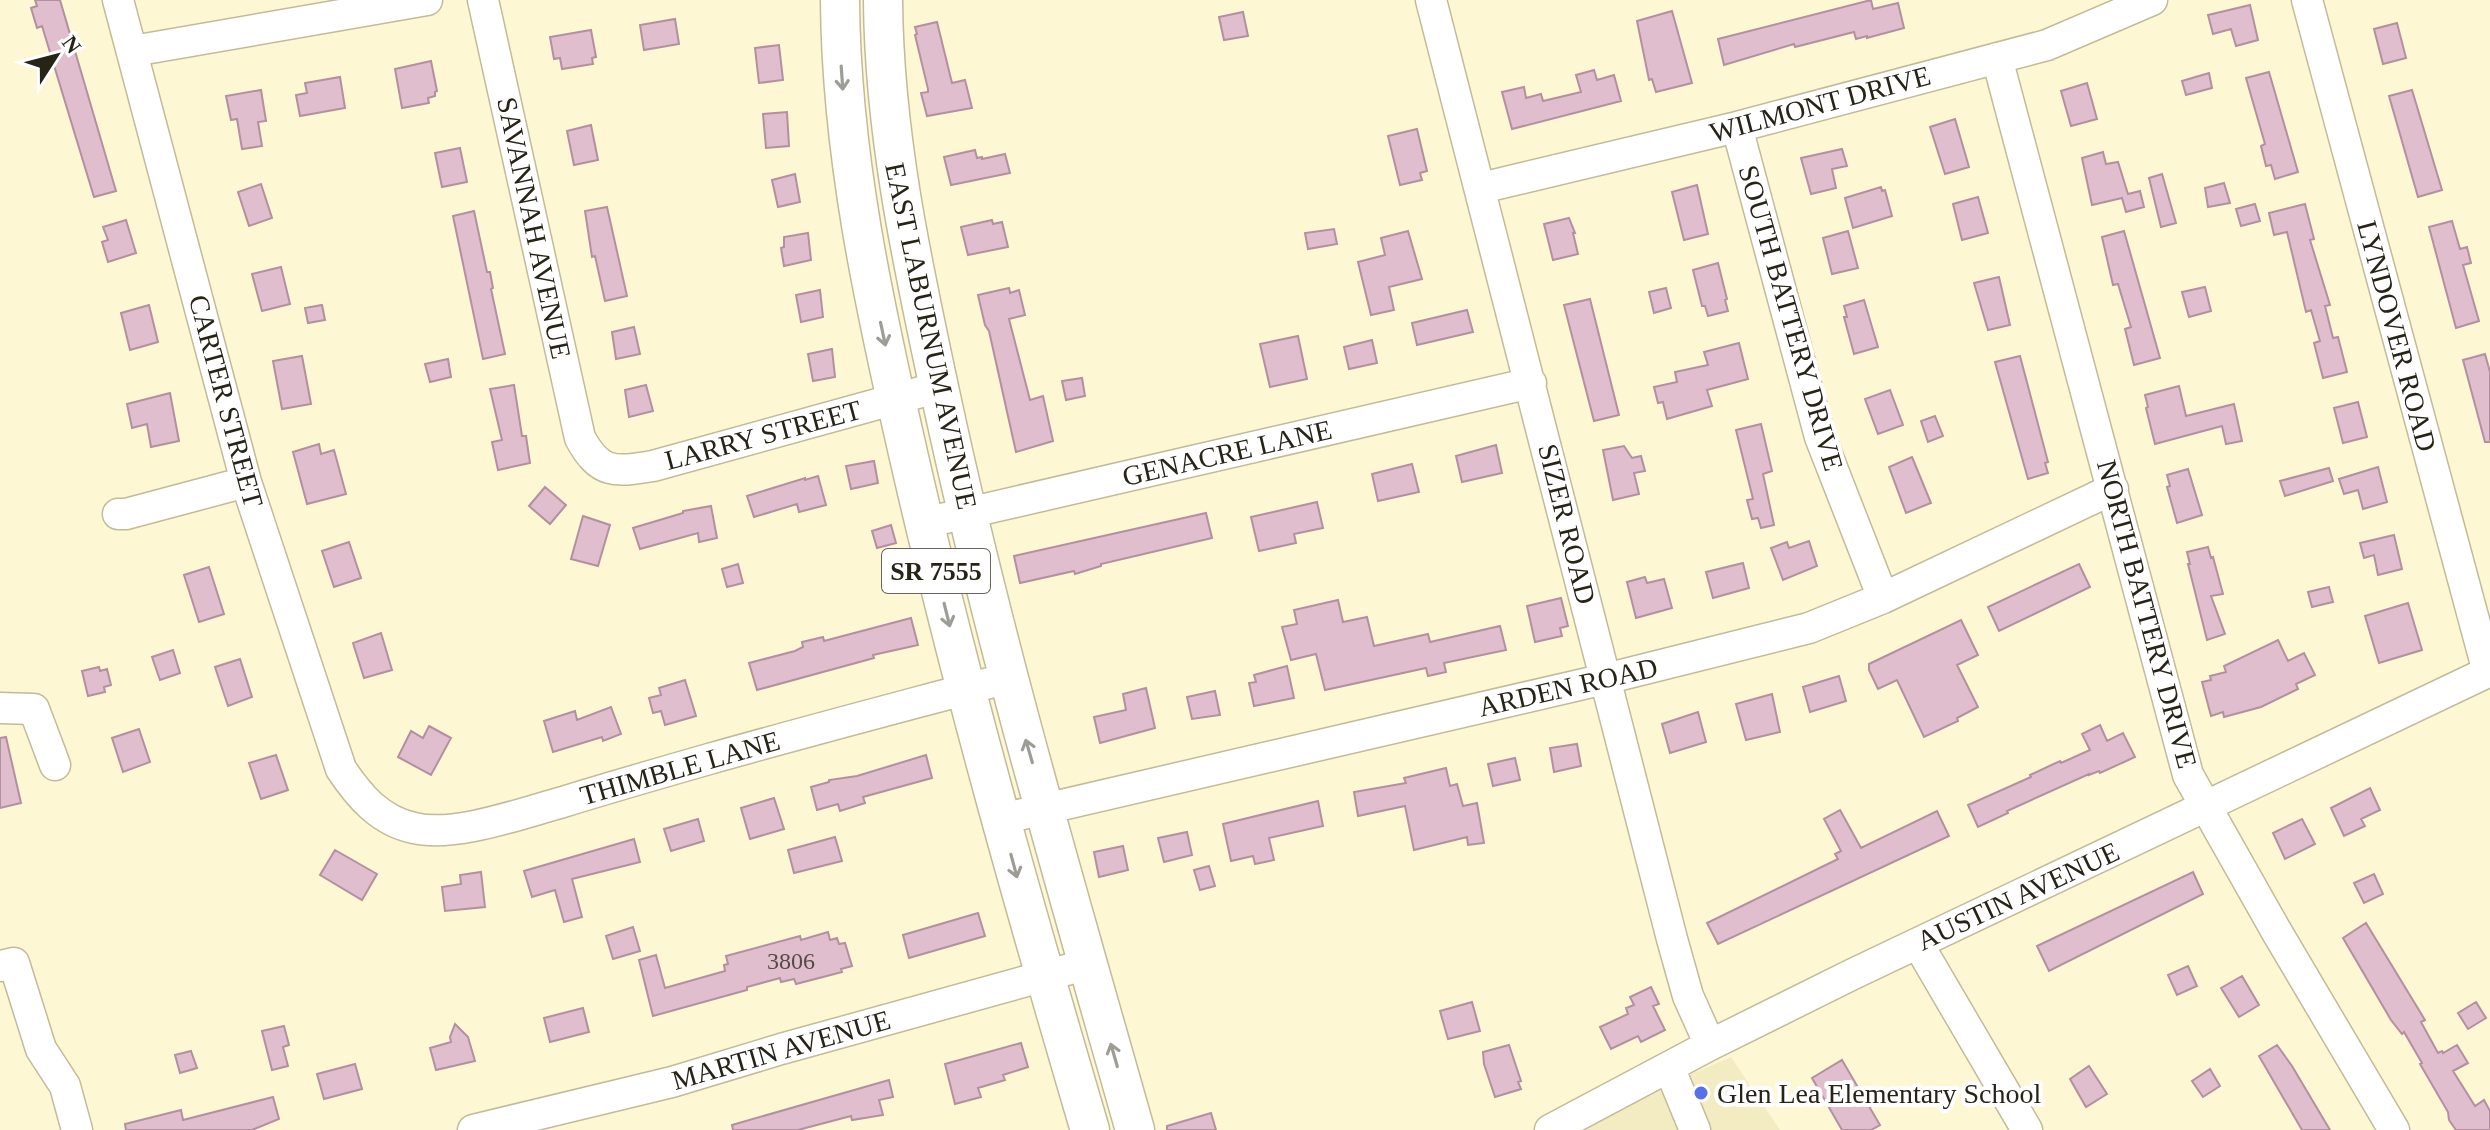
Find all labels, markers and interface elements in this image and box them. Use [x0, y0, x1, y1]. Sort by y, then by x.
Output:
north arrow [16, 16, 96, 96]
text: N [57, 31, 87, 58]
street label: WILMONT DRIVE [1706, 60, 1934, 148]
one-way arrow [835, 64, 850, 91]
street label: SAVANNAH AVENUE [491, 94, 577, 362]
street label: EAST LABURNUM AVENUE [879, 160, 983, 512]
street label: SOUTH BATTERY DRIVE [1733, 162, 1849, 474]
street label: LYNDOVER ROAD [2351, 217, 2443, 455]
street label: CARTER STREET [183, 291, 269, 511]
one-way arrow [876, 321, 891, 347]
street label: LARRY STREET [661, 394, 865, 476]
street label: GENACRE LANE [1119, 414, 1335, 492]
street label: SIZER ROAD [1532, 441, 1602, 607]
street label: NORTH BATTERY DRIVE [2091, 457, 2203, 771]
road number: SR 7555 [882, 549, 990, 593]
one-way arrow [941, 602, 956, 628]
street label: ARDEN ROAD [1475, 651, 1661, 723]
street label: THIMBLE LANE [577, 725, 783, 811]
one-way arrow [1020, 738, 1035, 764]
street label: AUSTIN AVENUE [1912, 836, 2124, 956]
one-way arrow [1008, 853, 1023, 879]
house number: 3806 [767, 948, 815, 974]
street label: MARTIN AVENUE [668, 1004, 894, 1096]
one-way arrow [1106, 1043, 1120, 1068]
place label: Glen Lea Elementary School [1717, 1078, 2041, 1109]
marker: Glen Lea Elementary School [1692, 1084, 1710, 1102]

